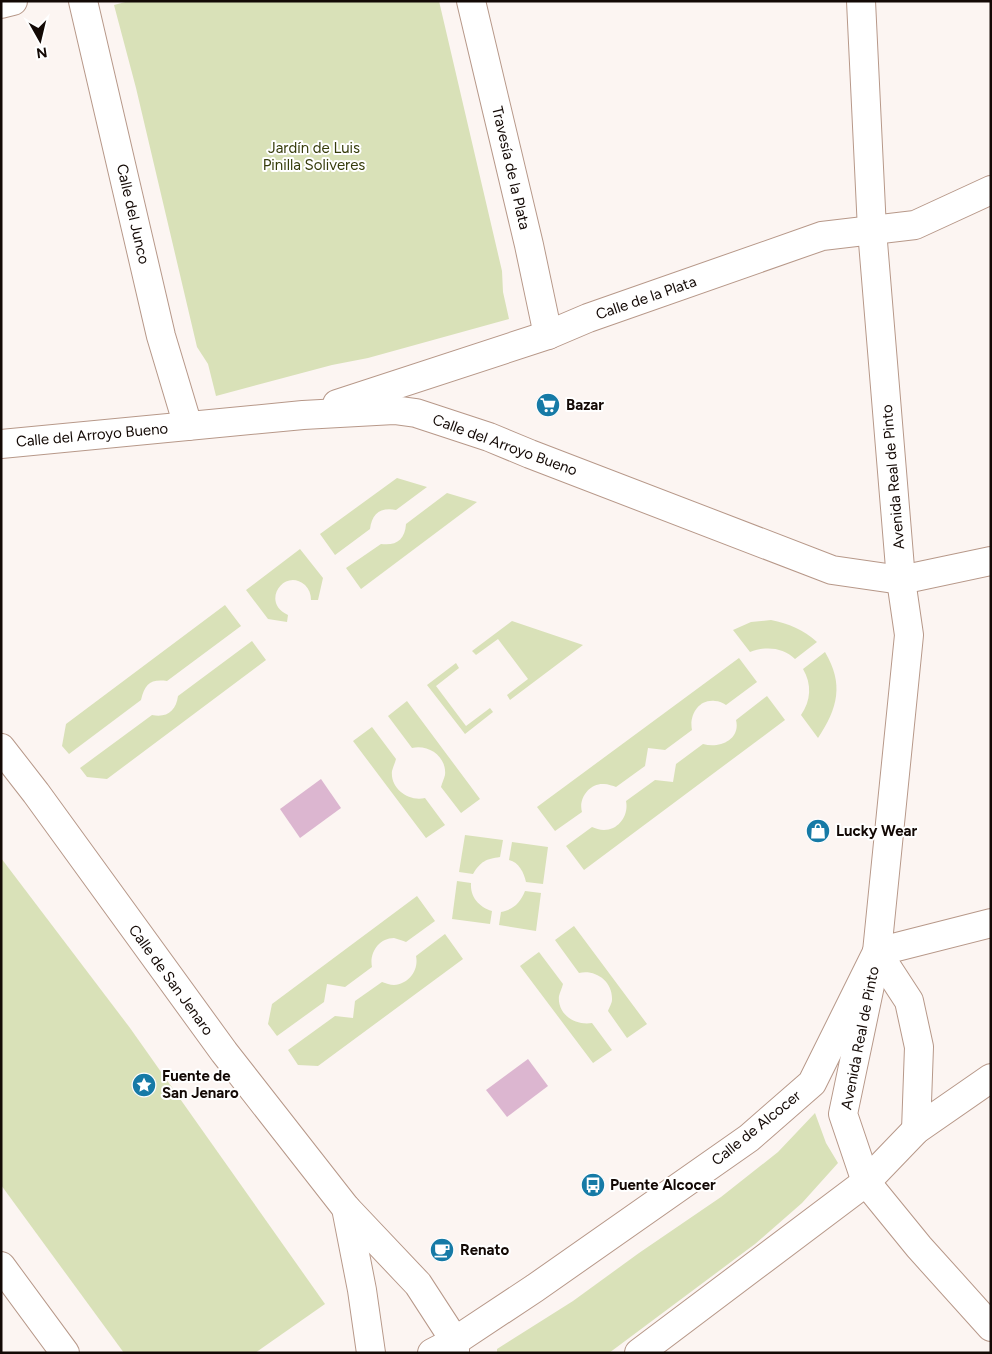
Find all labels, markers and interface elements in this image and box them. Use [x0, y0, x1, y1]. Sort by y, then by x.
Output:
north arrow [15, 15, 65, 65]
text: N [35, 43, 48, 62]
street label: Travesía de la Plata [488, 105, 534, 231]
park label: Jardín de Luis Pinilla Soliveres [263, 139, 365, 174]
street label: Calle del Junco [113, 162, 153, 266]
street label: Calle de la Plata [593, 272, 699, 324]
supermarket icon: Bazar [535, 392, 561, 418]
place label: Bazar [566, 396, 604, 414]
street label: Avenida Real de Pinto [878, 403, 908, 550]
street label: Calle del Arroyo Bueno [430, 410, 580, 480]
street label: Calle del Arroyo Bueno [15, 419, 169, 451]
shop icon: Lucky Wear [805, 818, 831, 844]
place label: Lucky Wear [836, 822, 917, 840]
street label: Calle de San Jenaro [125, 921, 217, 1039]
street label: Avenida Real de Pinto [837, 965, 883, 1111]
place label: Fuente de San Jenaro [162, 1067, 239, 1102]
place icon: Fuente de San Jenaro [131, 1072, 157, 1098]
street label: Calle de Alcocer [708, 1087, 804, 1169]
bus stop icon: Puente Alcocer [580, 1172, 606, 1198]
place label: Puente Alcocer [610, 1176, 716, 1194]
cafe icon: Renato [429, 1237, 455, 1263]
place label: Renato [460, 1241, 509, 1259]

